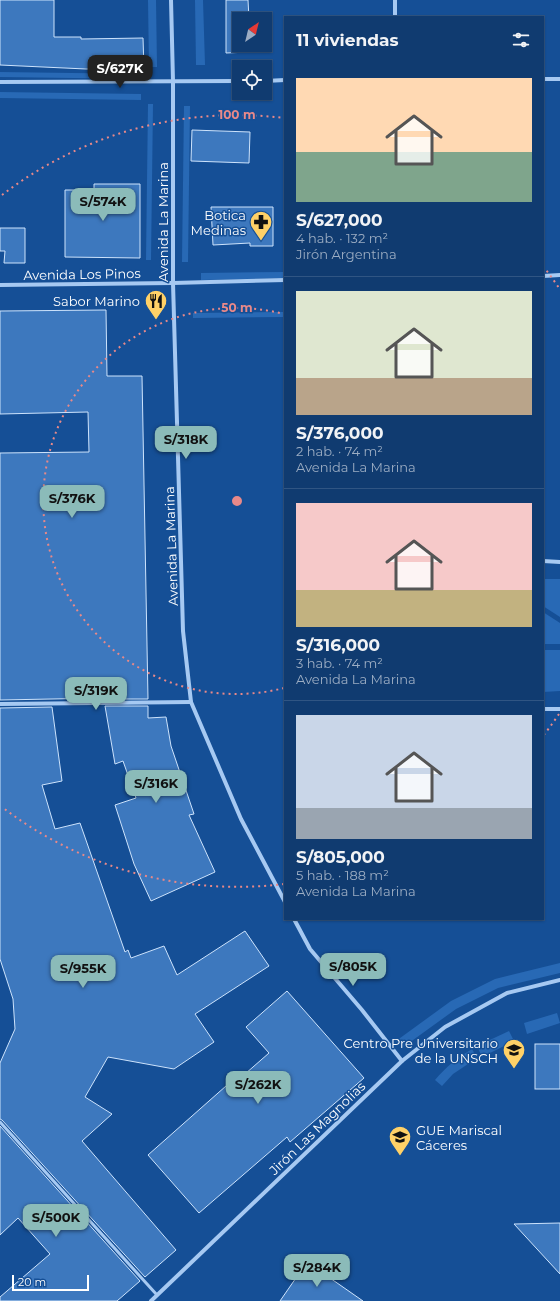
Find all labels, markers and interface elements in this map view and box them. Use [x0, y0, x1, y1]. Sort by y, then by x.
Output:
north arrow [232, 12, 272, 52]
map controls [232, 12, 272, 100]
icon: filters [510, 29, 532, 51]
text: 11 viviendas [296, 30, 399, 50]
pin: S/627K [87, 55, 153, 89]
text: S/627K [97, 60, 143, 76]
button: locate [232, 60, 272, 100]
icon: home [378, 104, 450, 176]
text: 100 m [219, 107, 255, 122]
street label: Avenida La Marina [155, 162, 171, 282]
pin: S/574K [70, 188, 136, 222]
text: S/574K [80, 193, 126, 209]
place label: Botica Medinas [191, 207, 246, 238]
pharmacy icon: Botica Medinas [248, 209, 274, 242]
text: S/627,000 [296, 210, 383, 230]
text: 4 hab. · 132 m² [296, 230, 388, 246]
text: Jirón Argentina [296, 246, 397, 262]
street label: Avenida Los Pinos [23, 265, 141, 283]
restaurant icon: Sabor Marino [143, 288, 169, 321]
place label: Sabor Marino [53, 293, 140, 309]
text: 50 m [221, 300, 253, 315]
icon: home [378, 317, 450, 389]
text: S/376,000 [296, 423, 384, 443]
pin: S/318K [153, 426, 219, 460]
text: S/318K [164, 431, 208, 447]
text: 2 hab. · 74 m² [296, 443, 383, 459]
text: Avenida La Marina [296, 459, 416, 475]
pin: S/376K [39, 485, 105, 519]
street label: Avenida La Marina [161, 486, 181, 606]
text: S/376K [49, 490, 95, 506]
centre of rings [230, 494, 244, 508]
icon: home [378, 529, 450, 601]
text: S/316,000 [296, 635, 380, 655]
text: 3 hab. · 74 m² [296, 655, 383, 671]
text: Avenida La Marina [296, 671, 416, 687]
pin: S/319K [63, 677, 129, 711]
text: S/319K [74, 682, 118, 698]
icon: home [378, 741, 450, 813]
pin: S/316K [123, 770, 189, 804]
text: S/316K [134, 775, 178, 791]
text: S/805,000 [296, 847, 385, 867]
text: 5 hab. · 188 m² [296, 867, 389, 883]
text: Avenida La Marina [296, 883, 416, 899]
pin: S/805K [320, 953, 386, 987]
pin: S/955K [50, 955, 116, 989]
text: S/805K [329, 958, 377, 974]
text: S/955K [60, 960, 106, 976]
place label: Centro Pre Universitario de la UNSCH [344, 1035, 498, 1066]
school or university icon: Centro Pre Universitario de la UNSCH [501, 1037, 527, 1070]
pin: S/262K [225, 1071, 291, 1105]
text: S/262K [235, 1076, 281, 1092]
street label: Jirón Las Magnolias [265, 1078, 368, 1179]
place label: GUE Mariscal Cáceres [416, 1122, 502, 1153]
school or university icon: GUE Mariscal Cáceres [387, 1124, 413, 1157]
pin: S/500K [23, 1204, 89, 1238]
text: S/500K [32, 1209, 80, 1225]
pin: S/284K [284, 1254, 350, 1288]
text: S/284K [293, 1259, 341, 1275]
scale bar [12, 1273, 89, 1292]
text: 20 m [18, 1275, 46, 1289]

